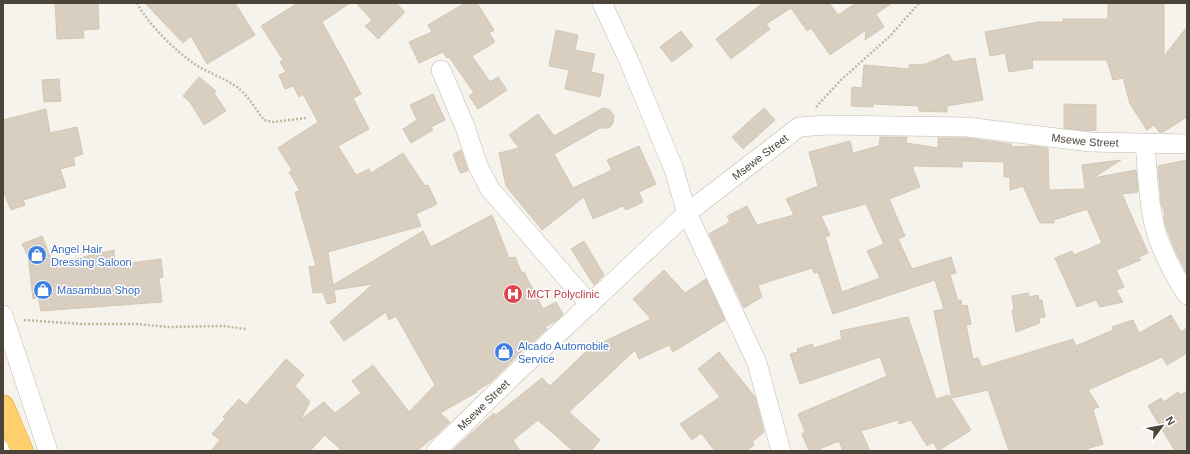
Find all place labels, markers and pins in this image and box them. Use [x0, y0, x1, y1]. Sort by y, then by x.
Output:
place label: Angel Hair Dressing Saloon [51, 243, 132, 268]
shop icon: Angel Hair Dressing Saloon [26, 244, 48, 266]
shop icon: Masambua Shop [32, 279, 54, 301]
hospital icon: MCT Polyclinic [502, 283, 524, 305]
place label: Masambua Shop [57, 284, 140, 296]
place label: MCT Polyclinic [527, 288, 600, 300]
place label: Alcado Automobile Service [518, 340, 609, 365]
shop icon: Alcado Automobile Service [493, 341, 515, 363]

